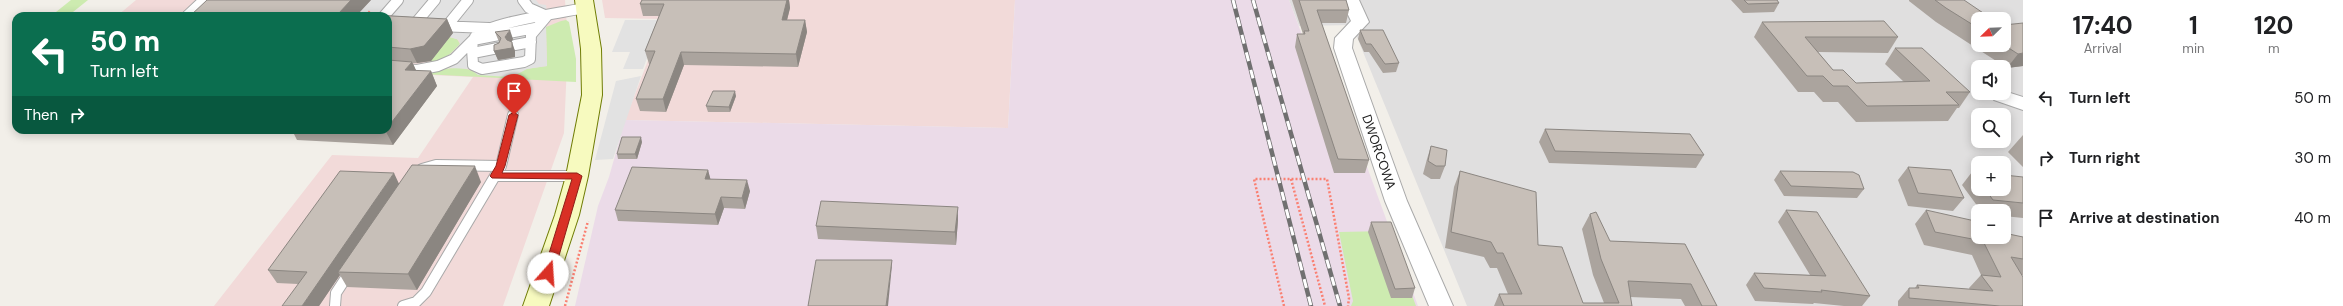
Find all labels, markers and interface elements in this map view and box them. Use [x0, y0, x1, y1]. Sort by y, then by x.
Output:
text: 17:40 [2073, 10, 2133, 41]
text: 1 [2189, 10, 2198, 41]
text: 120 [2254, 10, 2293, 41]
north arrow [1971, 12, 2011, 52]
map controls [1971, 12, 2011, 244]
text: 50 m [90, 23, 160, 60]
icon: left [24, 28, 76, 80]
text: Arrival [2084, 40, 2122, 57]
text: min [2182, 40, 2204, 57]
text: m [2268, 40, 2280, 57]
text: Turn left [90, 59, 159, 83]
button: sound [1971, 60, 2011, 100]
pin [497, 74, 531, 115]
icon: arrive [503, 80, 525, 102]
icon: left [2035, 87, 2057, 109]
text: Turn left [2069, 88, 2130, 108]
text: 50 m [2294, 88, 2331, 108]
icon: right [66, 104, 88, 126]
text: Then [24, 105, 58, 125]
button: search [1971, 108, 2011, 148]
street label: DWORCOWA [1358, 112, 1400, 192]
icon: right [2035, 147, 2057, 169]
text: Turn right [2069, 148, 2140, 168]
text: 30 m [2295, 148, 2331, 168]
button: + [1971, 156, 2011, 196]
button: − [1971, 204, 2011, 244]
icon: arrive [2035, 207, 2057, 229]
text: Arrive at destination [2069, 208, 2220, 228]
text: 40 m [2294, 208, 2331, 228]
position arrow [527, 252, 569, 294]

